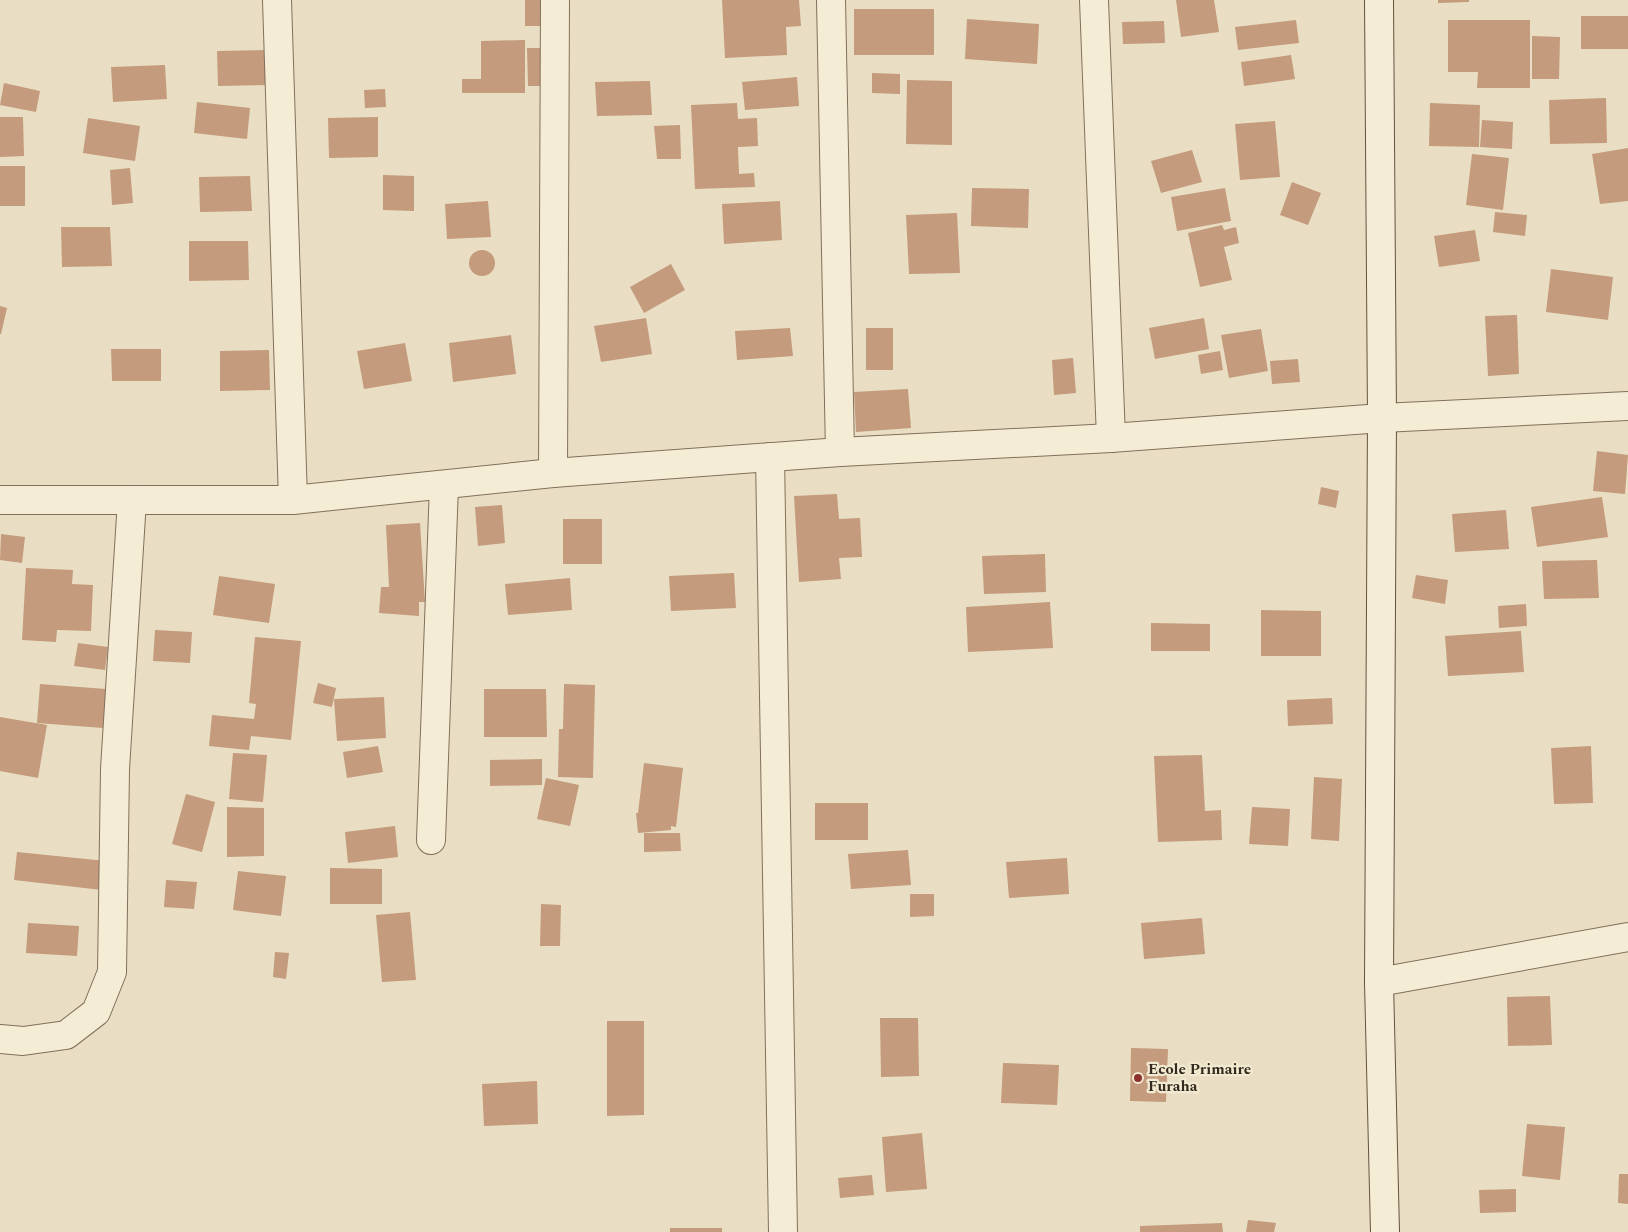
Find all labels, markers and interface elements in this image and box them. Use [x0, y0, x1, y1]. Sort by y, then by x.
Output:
place label: Ecole Primaire Furaha [1148, 1058, 1251, 1098]
marker: Ecole Primaire Furaha [1132, 1072, 1144, 1084]

